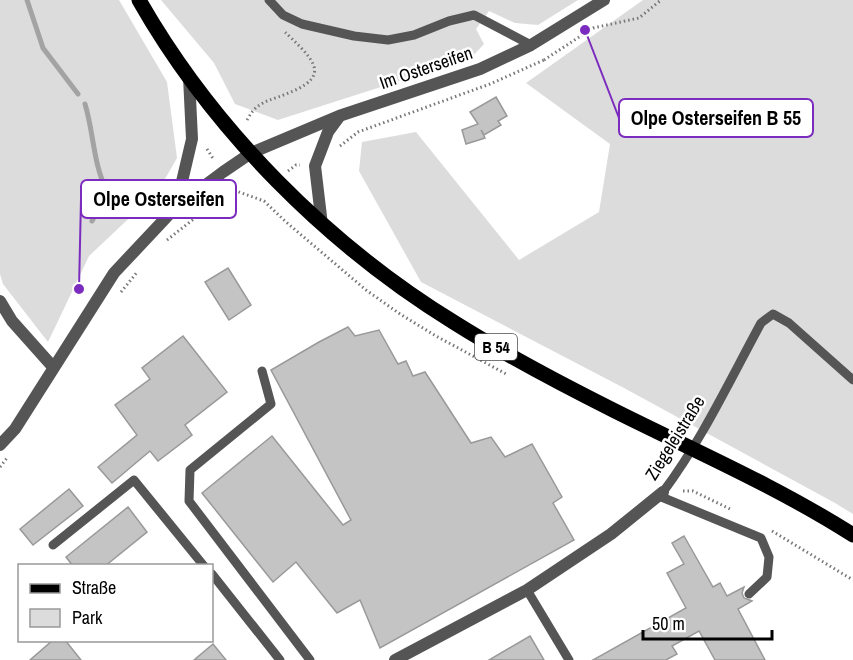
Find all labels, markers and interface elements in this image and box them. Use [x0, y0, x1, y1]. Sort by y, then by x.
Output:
street label: Im Osterseifen [376, 40, 476, 95]
callout: Olpe Osterseifen B 55 [619, 99, 813, 137]
text: Olpe Osterseifen B 55 [631, 104, 801, 131]
callout: Olpe Osterseifen [81, 180, 236, 218]
text: Olpe Osterseifen [93, 185, 225, 212]
road number: B 54 [475, 334, 517, 360]
street label: Ziegeleistraße [639, 391, 710, 485]
legend [18, 564, 213, 642]
text: Straße [72, 575, 116, 600]
scale bar [643, 603, 772, 641]
text: Park [72, 605, 103, 630]
text: 50 m [652, 611, 685, 636]

